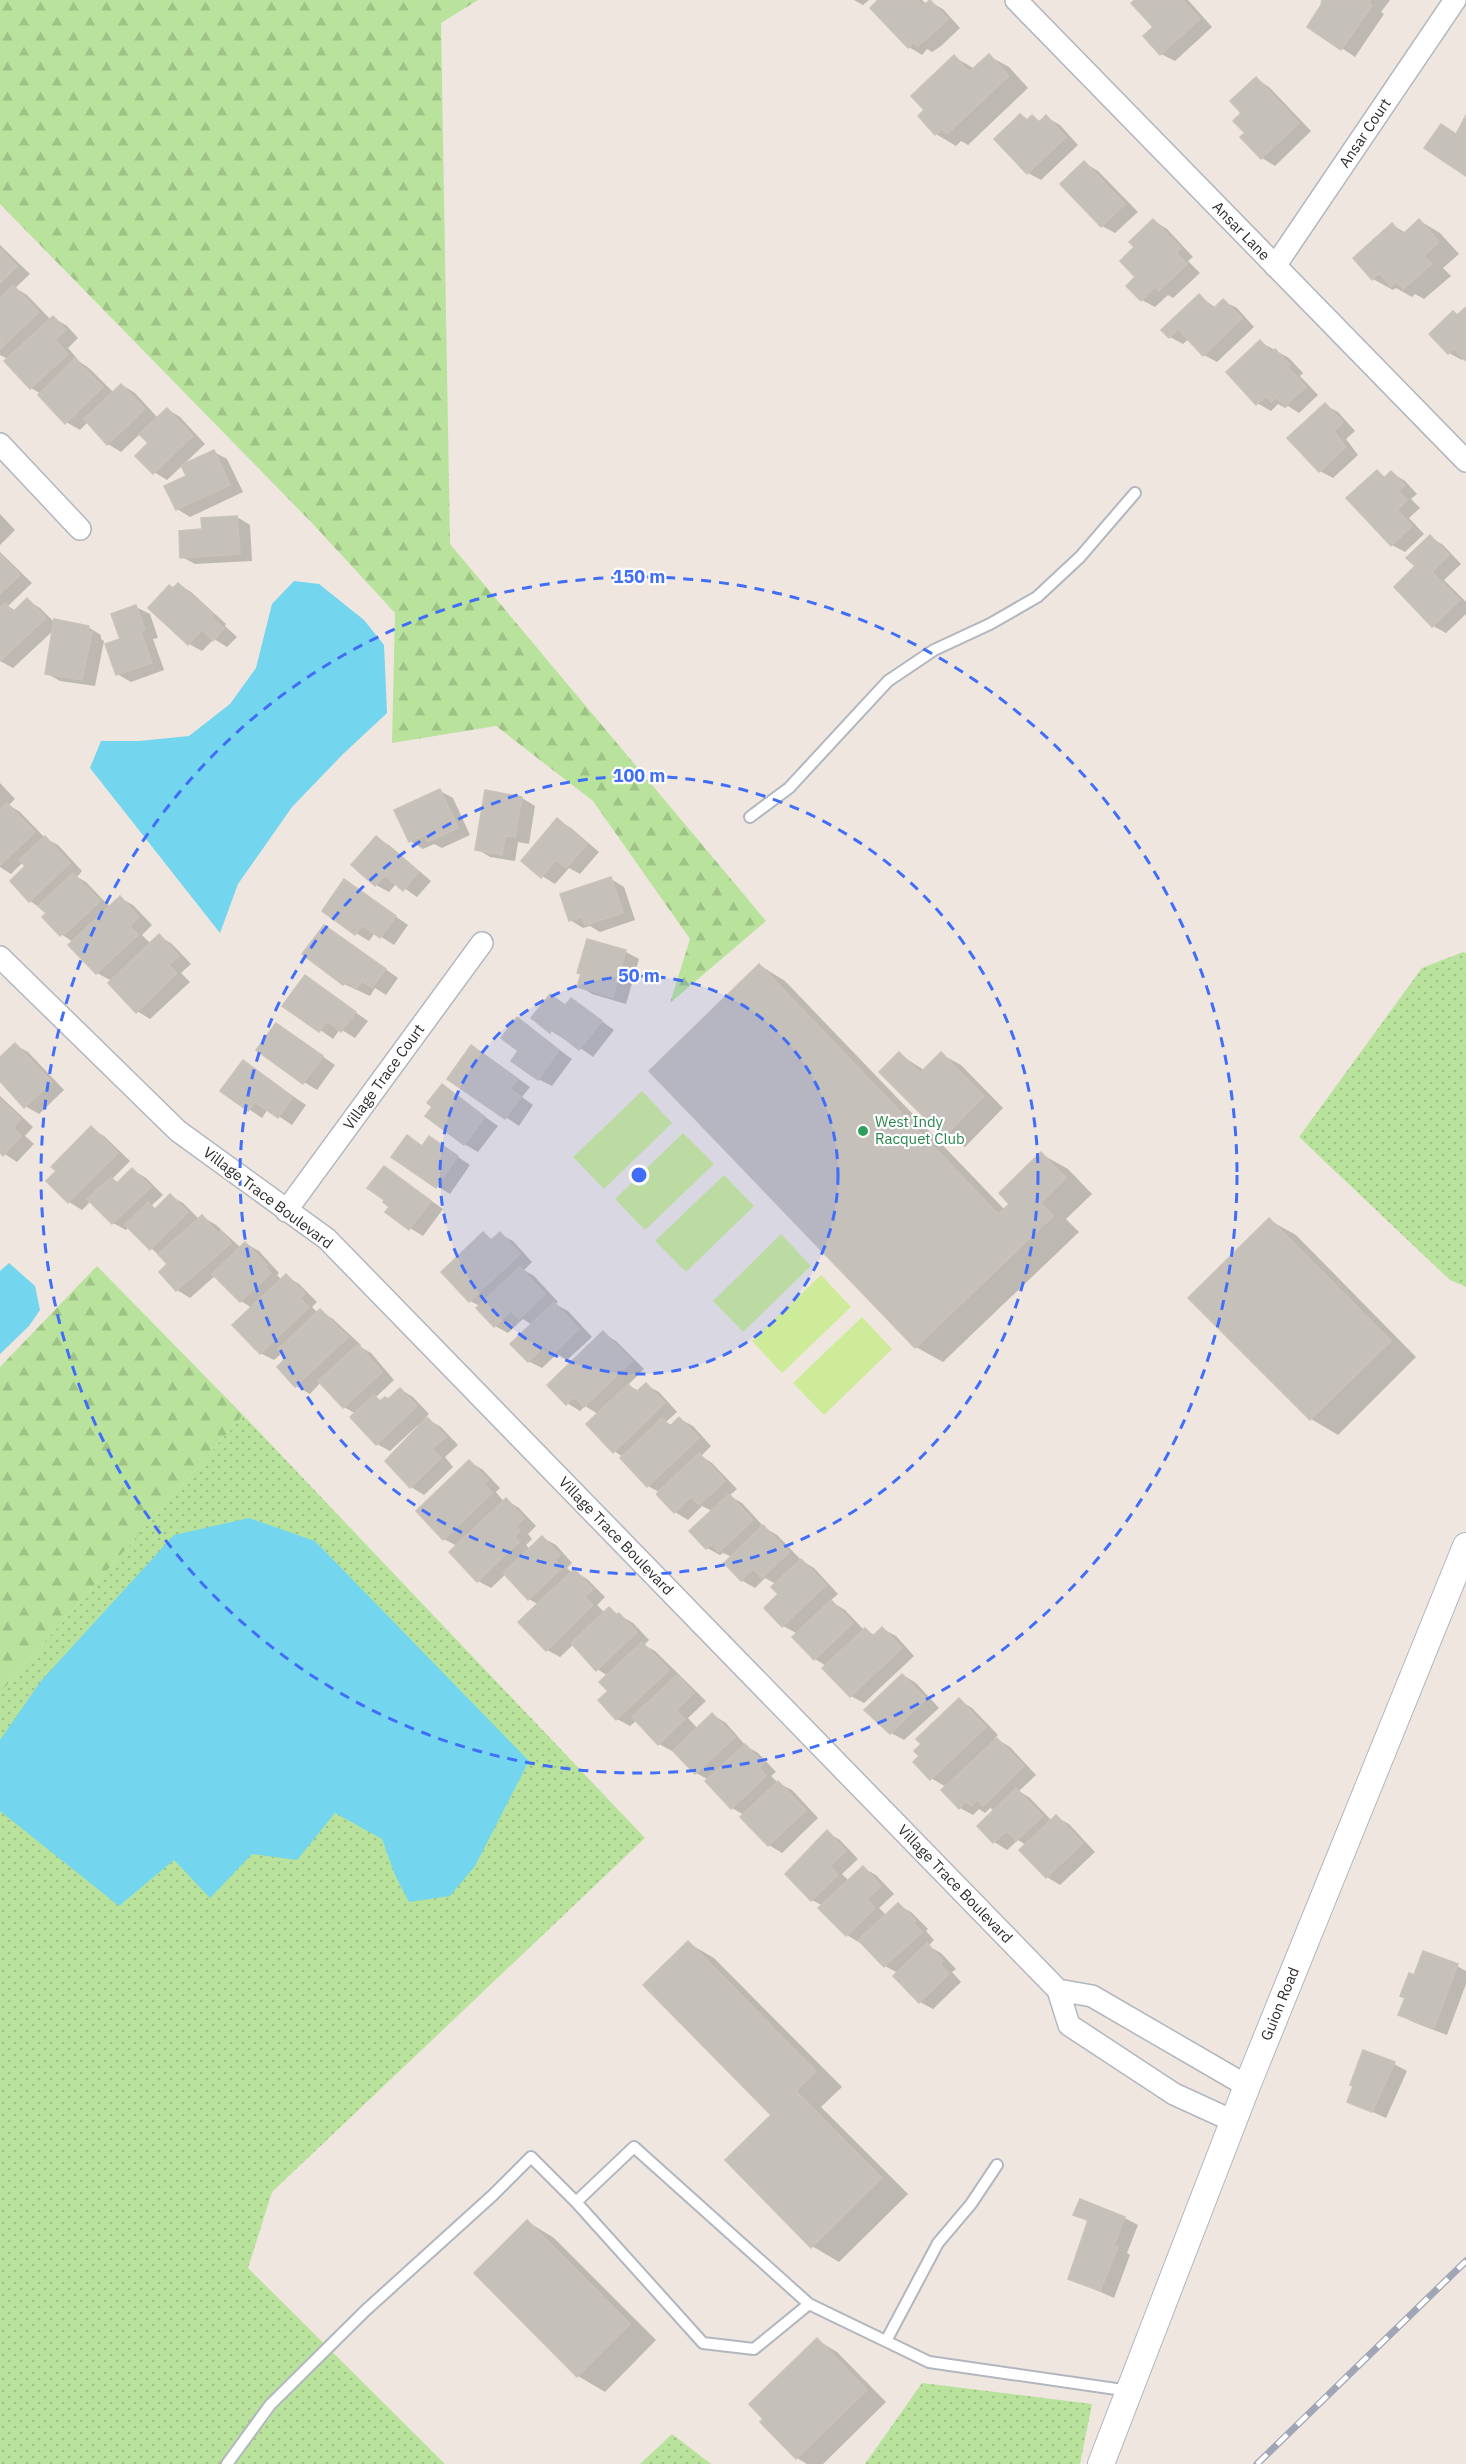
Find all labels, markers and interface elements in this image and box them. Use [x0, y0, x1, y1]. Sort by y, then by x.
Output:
street label: Ansar Court [1334, 94, 1395, 171]
street label: Ansar Lane [1209, 197, 1274, 264]
text: 150 m [613, 565, 665, 588]
text: 100 m [613, 764, 665, 787]
text: 50 m [618, 964, 660, 987]
street label: Village Trace Court [339, 1020, 428, 1133]
place label: West Indy Racquet Club [875, 1112, 965, 1148]
marker: West Indy Racquet Club [856, 1124, 870, 1138]
street label: Village Trace Boulevard [200, 1143, 337, 1253]
centre of rings [629, 1165, 649, 1185]
street label: Village Trace Boulevard [555, 1472, 678, 1599]
street label: Village Trace Boulevard [894, 1820, 1017, 1947]
street label: Guion Road [1256, 1964, 1303, 2043]

